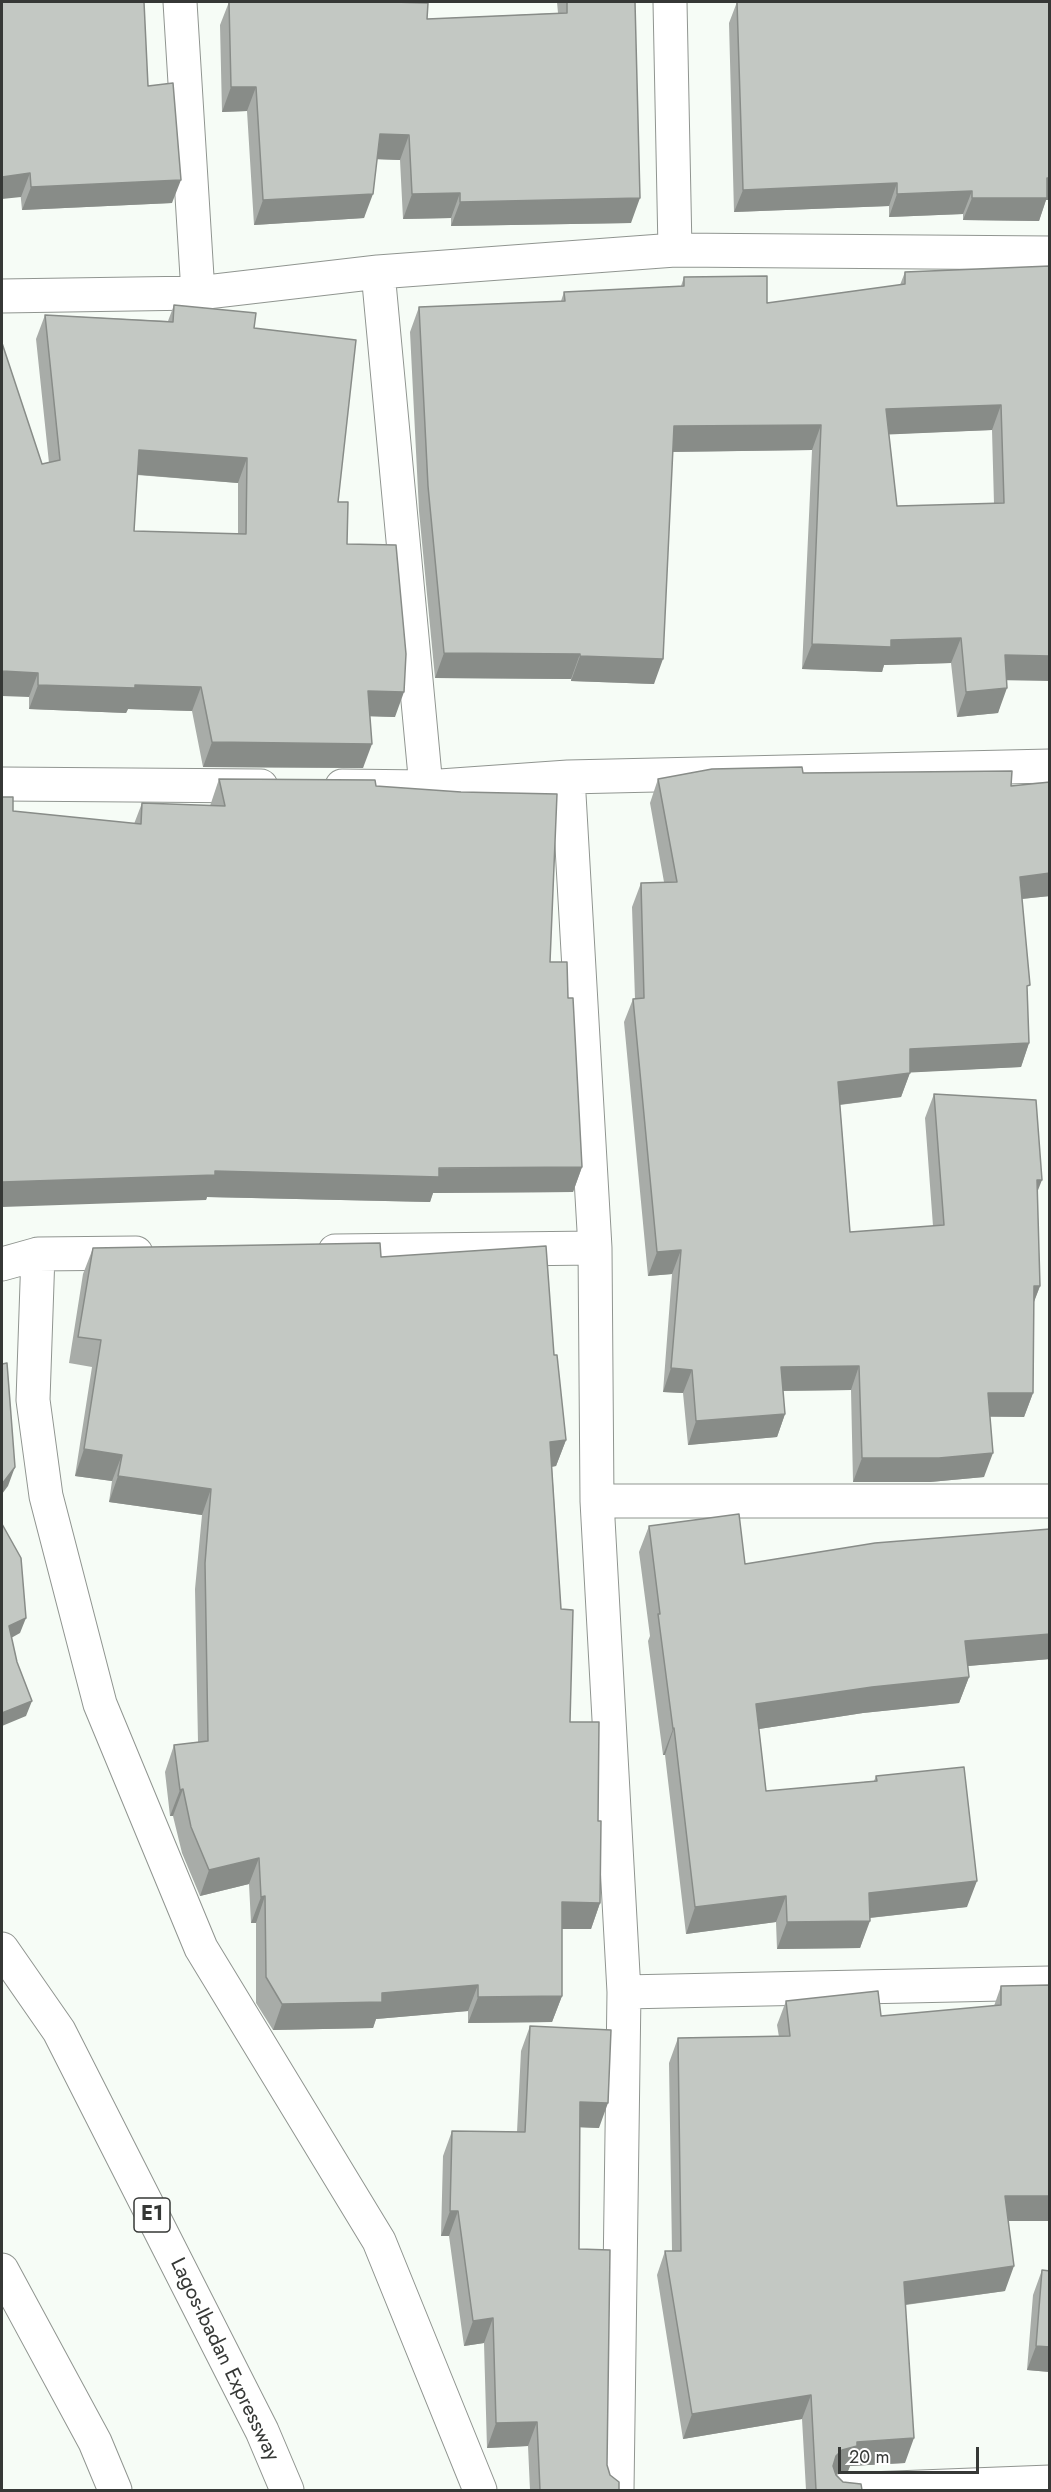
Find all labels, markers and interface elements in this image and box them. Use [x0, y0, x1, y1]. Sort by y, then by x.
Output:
road number: E1 [134, 2198, 170, 2232]
street label: Lagos-Ibadan Expressway [164, 2254, 284, 2466]
scale bar [841, 2435, 982, 2473]
text: 20 m [849, 2444, 889, 2470]

